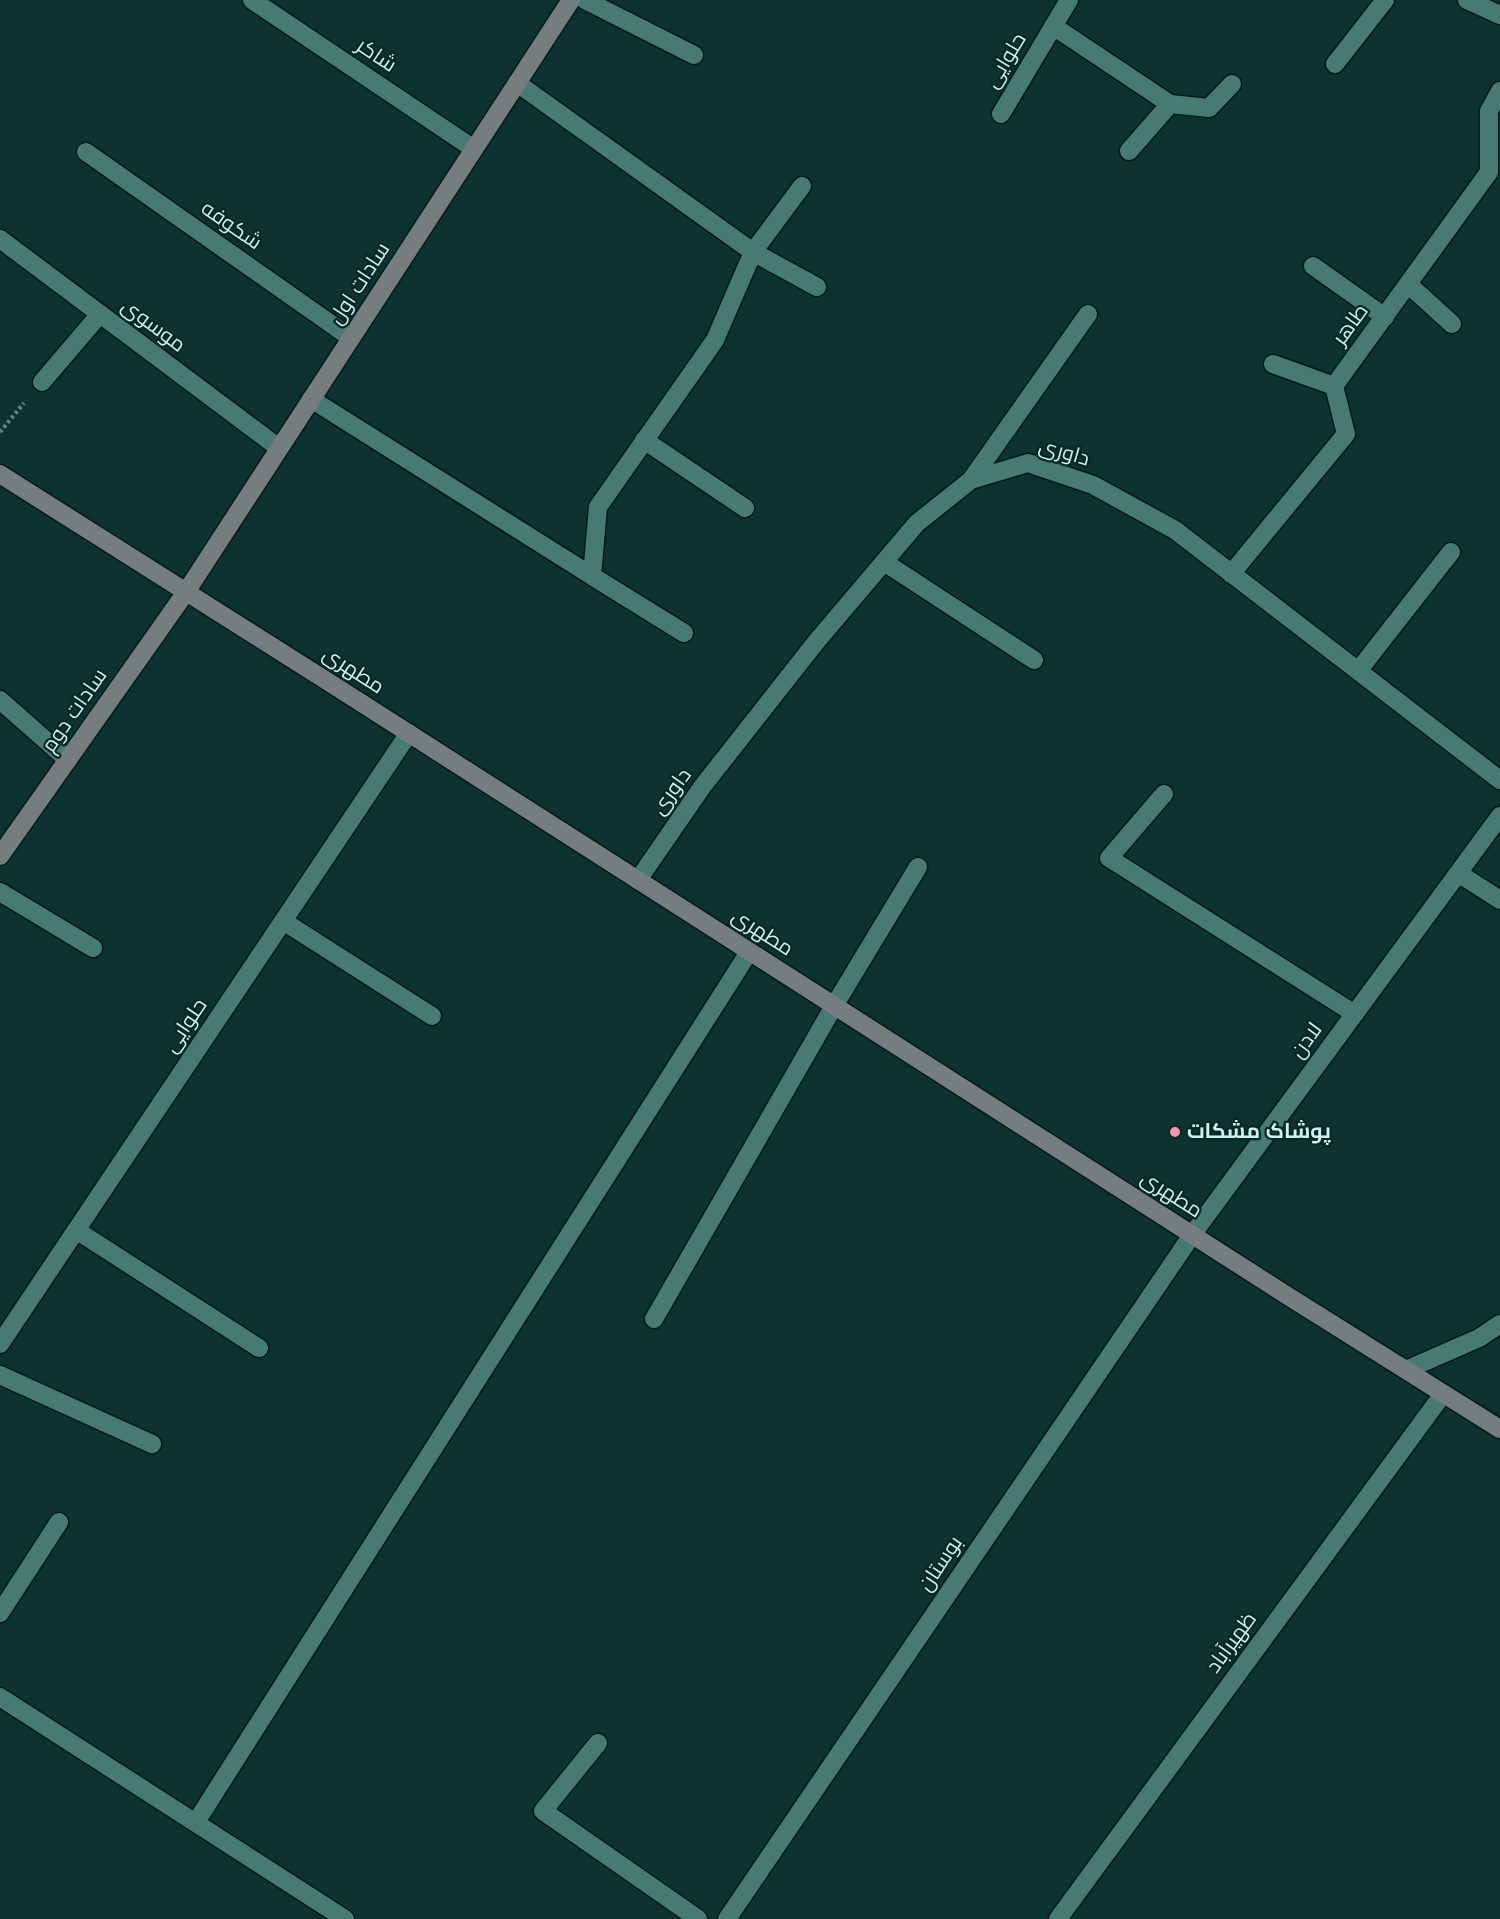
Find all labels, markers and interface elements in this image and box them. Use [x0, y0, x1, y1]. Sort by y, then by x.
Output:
street label: حلوایی [980, 29, 1032, 93]
street label: شاکر [351, 34, 401, 78]
street label: شکوفه [196, 196, 266, 256]
street label: سادات اول [324, 238, 396, 330]
street label: موسوی [116, 294, 190, 358]
street label: طاهر [1328, 299, 1374, 351]
street label: داوری [1036, 434, 1092, 472]
street label: مطهری [318, 642, 388, 700]
street label: سادات دوم [37, 664, 113, 758]
street label: داوری [647, 764, 697, 820]
street label: مطهری [727, 904, 797, 962]
street label: حلوایی [159, 994, 213, 1058]
street label: لادن [1286, 1018, 1328, 1064]
place label: پوشاک مشکات [1187, 1119, 1331, 1145]
marker: پوشاک مشکات [1168, 1125, 1182, 1139]
street label: مطهری [1136, 1166, 1206, 1224]
street label: بوستان [913, 1531, 969, 1597]
street label: ظهیرآباد [1201, 1607, 1263, 1679]

